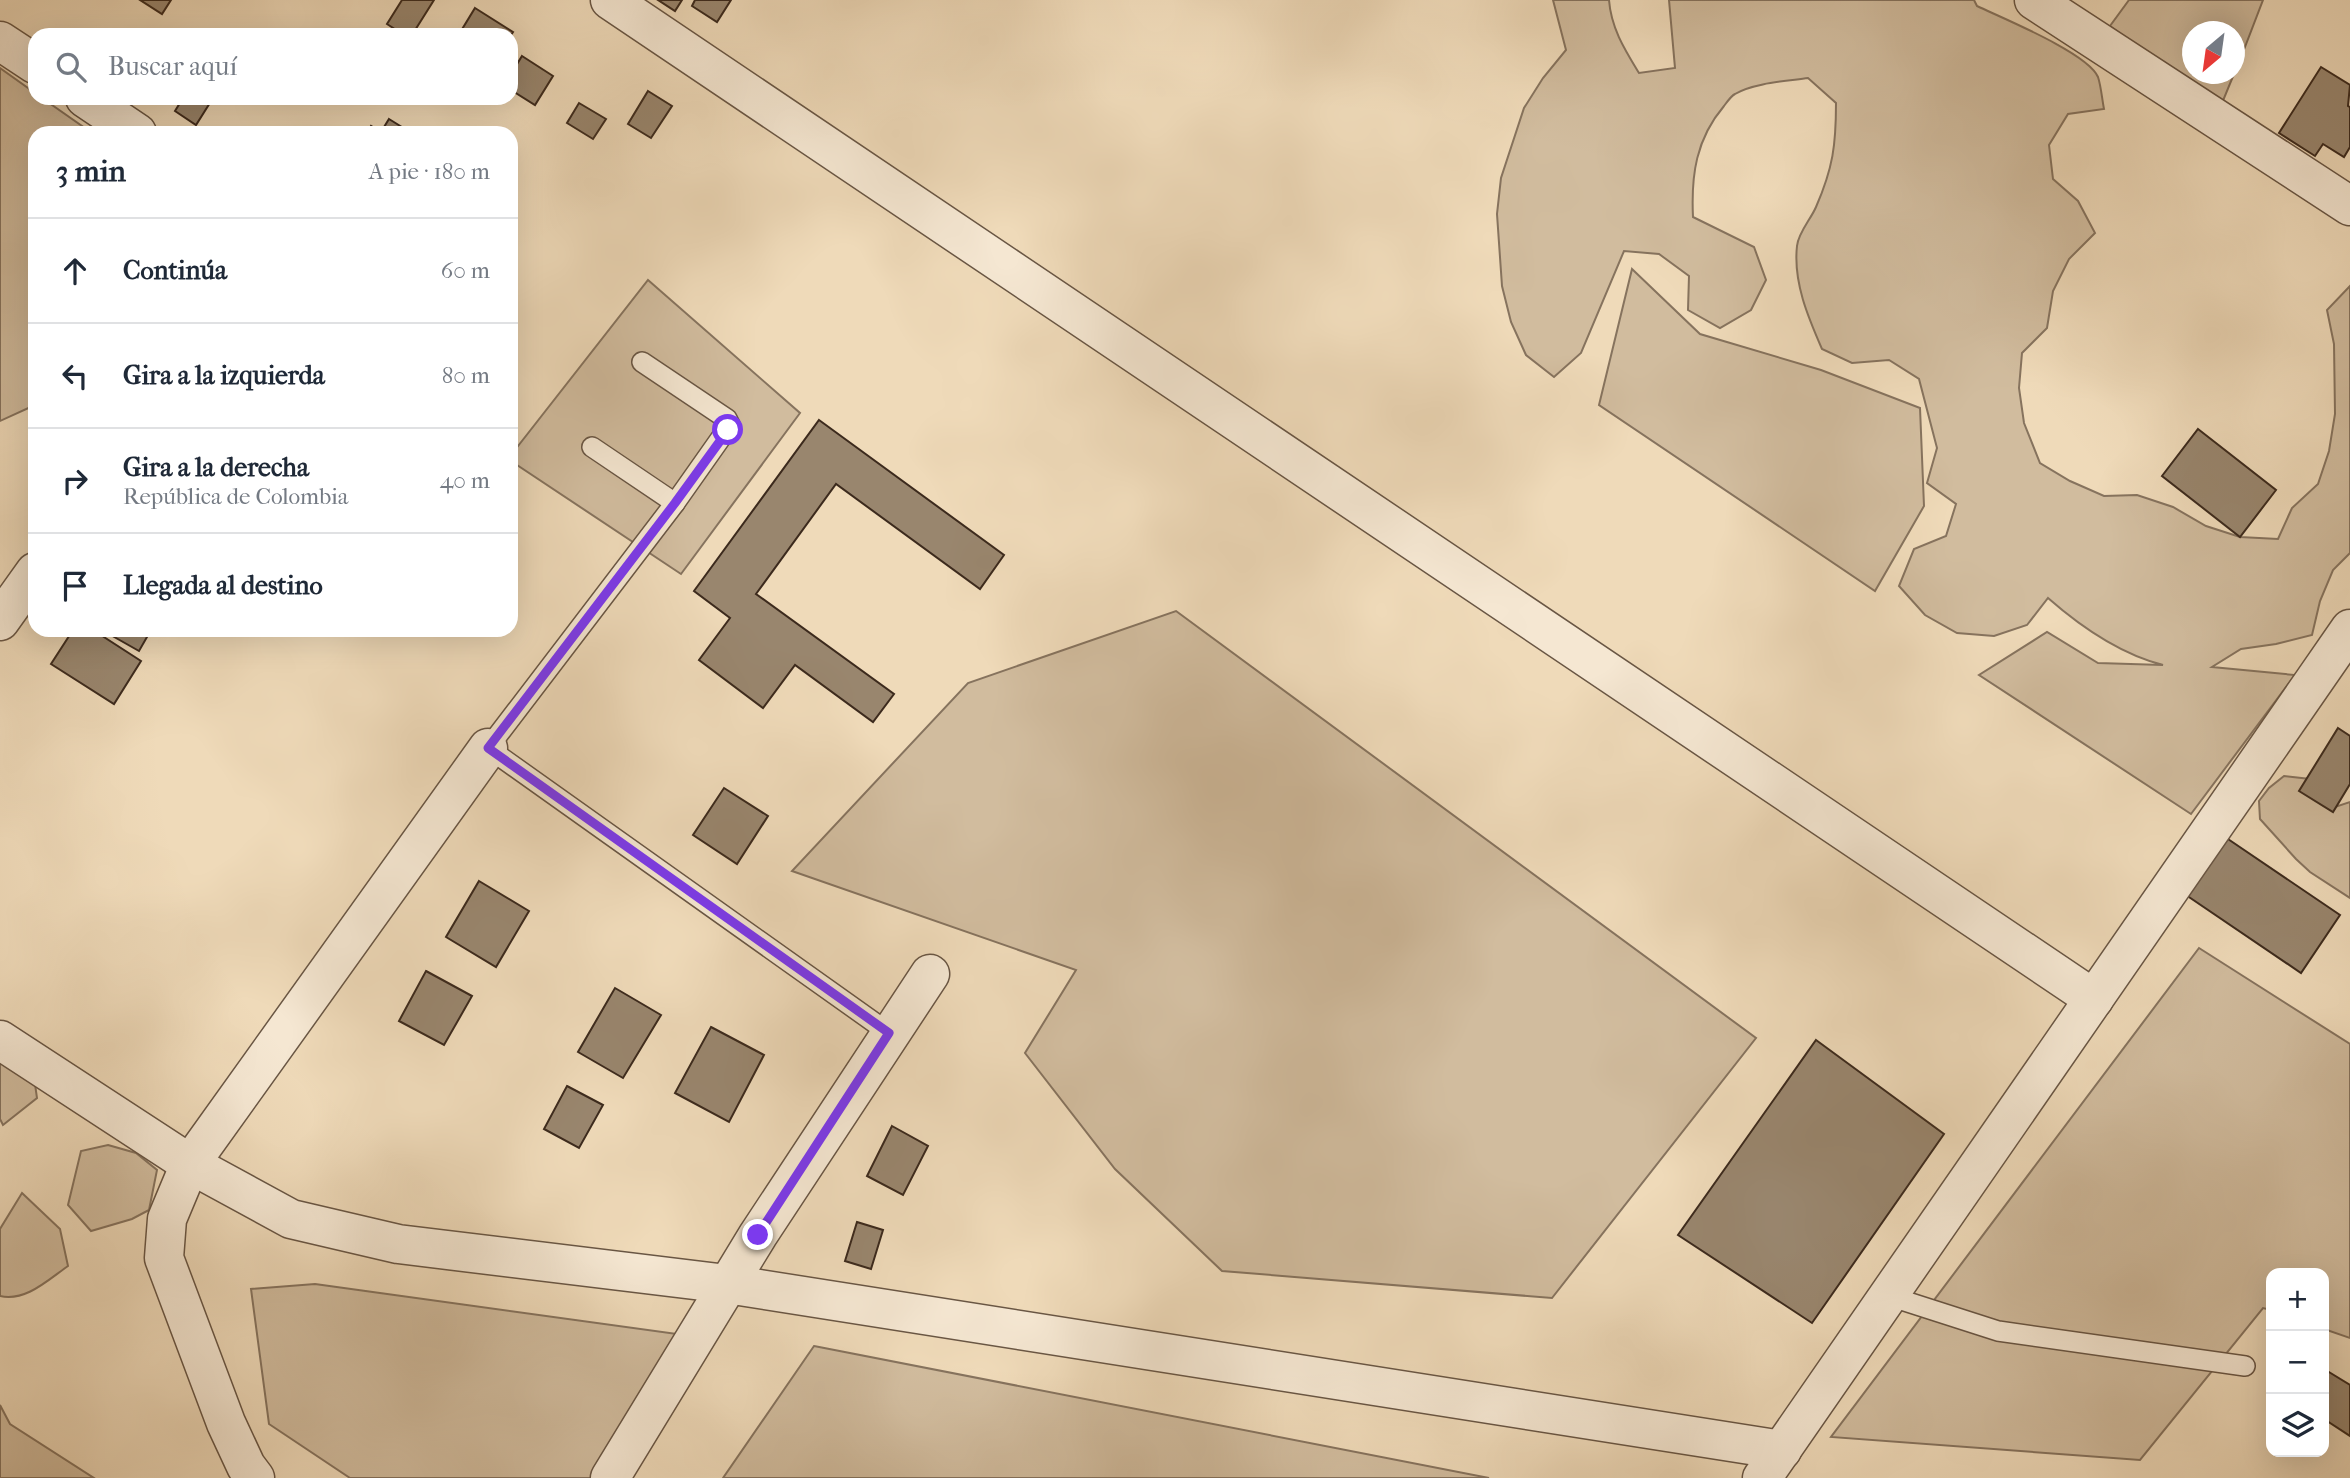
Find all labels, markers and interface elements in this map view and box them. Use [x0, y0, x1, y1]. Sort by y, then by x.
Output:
north arrow [2182, 21, 2245, 84]
search box [28, 28, 518, 105]
icon: search [52, 48, 90, 86]
text: Buscar aquí [108, 51, 237, 82]
text: 3 min [56, 154, 126, 189]
text: A pie · 180 m [369, 158, 490, 185]
icon: ahead [56, 252, 94, 290]
text: Continúa [123, 255, 227, 286]
text: 60 m [441, 257, 490, 284]
icon: left [56, 357, 94, 395]
text: Gira a la izquierda [123, 360, 325, 391]
text: 80 m [442, 362, 490, 389]
route start [712, 414, 743, 445]
text: Gira a la derecha [123, 452, 309, 483]
icon: right [56, 462, 94, 500]
text: 40 m [440, 467, 490, 494]
text: República de Colombia [123, 483, 348, 510]
icon: arrive [56, 567, 94, 605]
text: Llegada al destino [123, 570, 323, 601]
route end [742, 1219, 773, 1250]
map controls [2266, 1268, 2329, 1457]
button: + [2266, 1268, 2329, 1331]
button: − [2266, 1331, 2329, 1394]
button: layers [2266, 1394, 2329, 1457]

